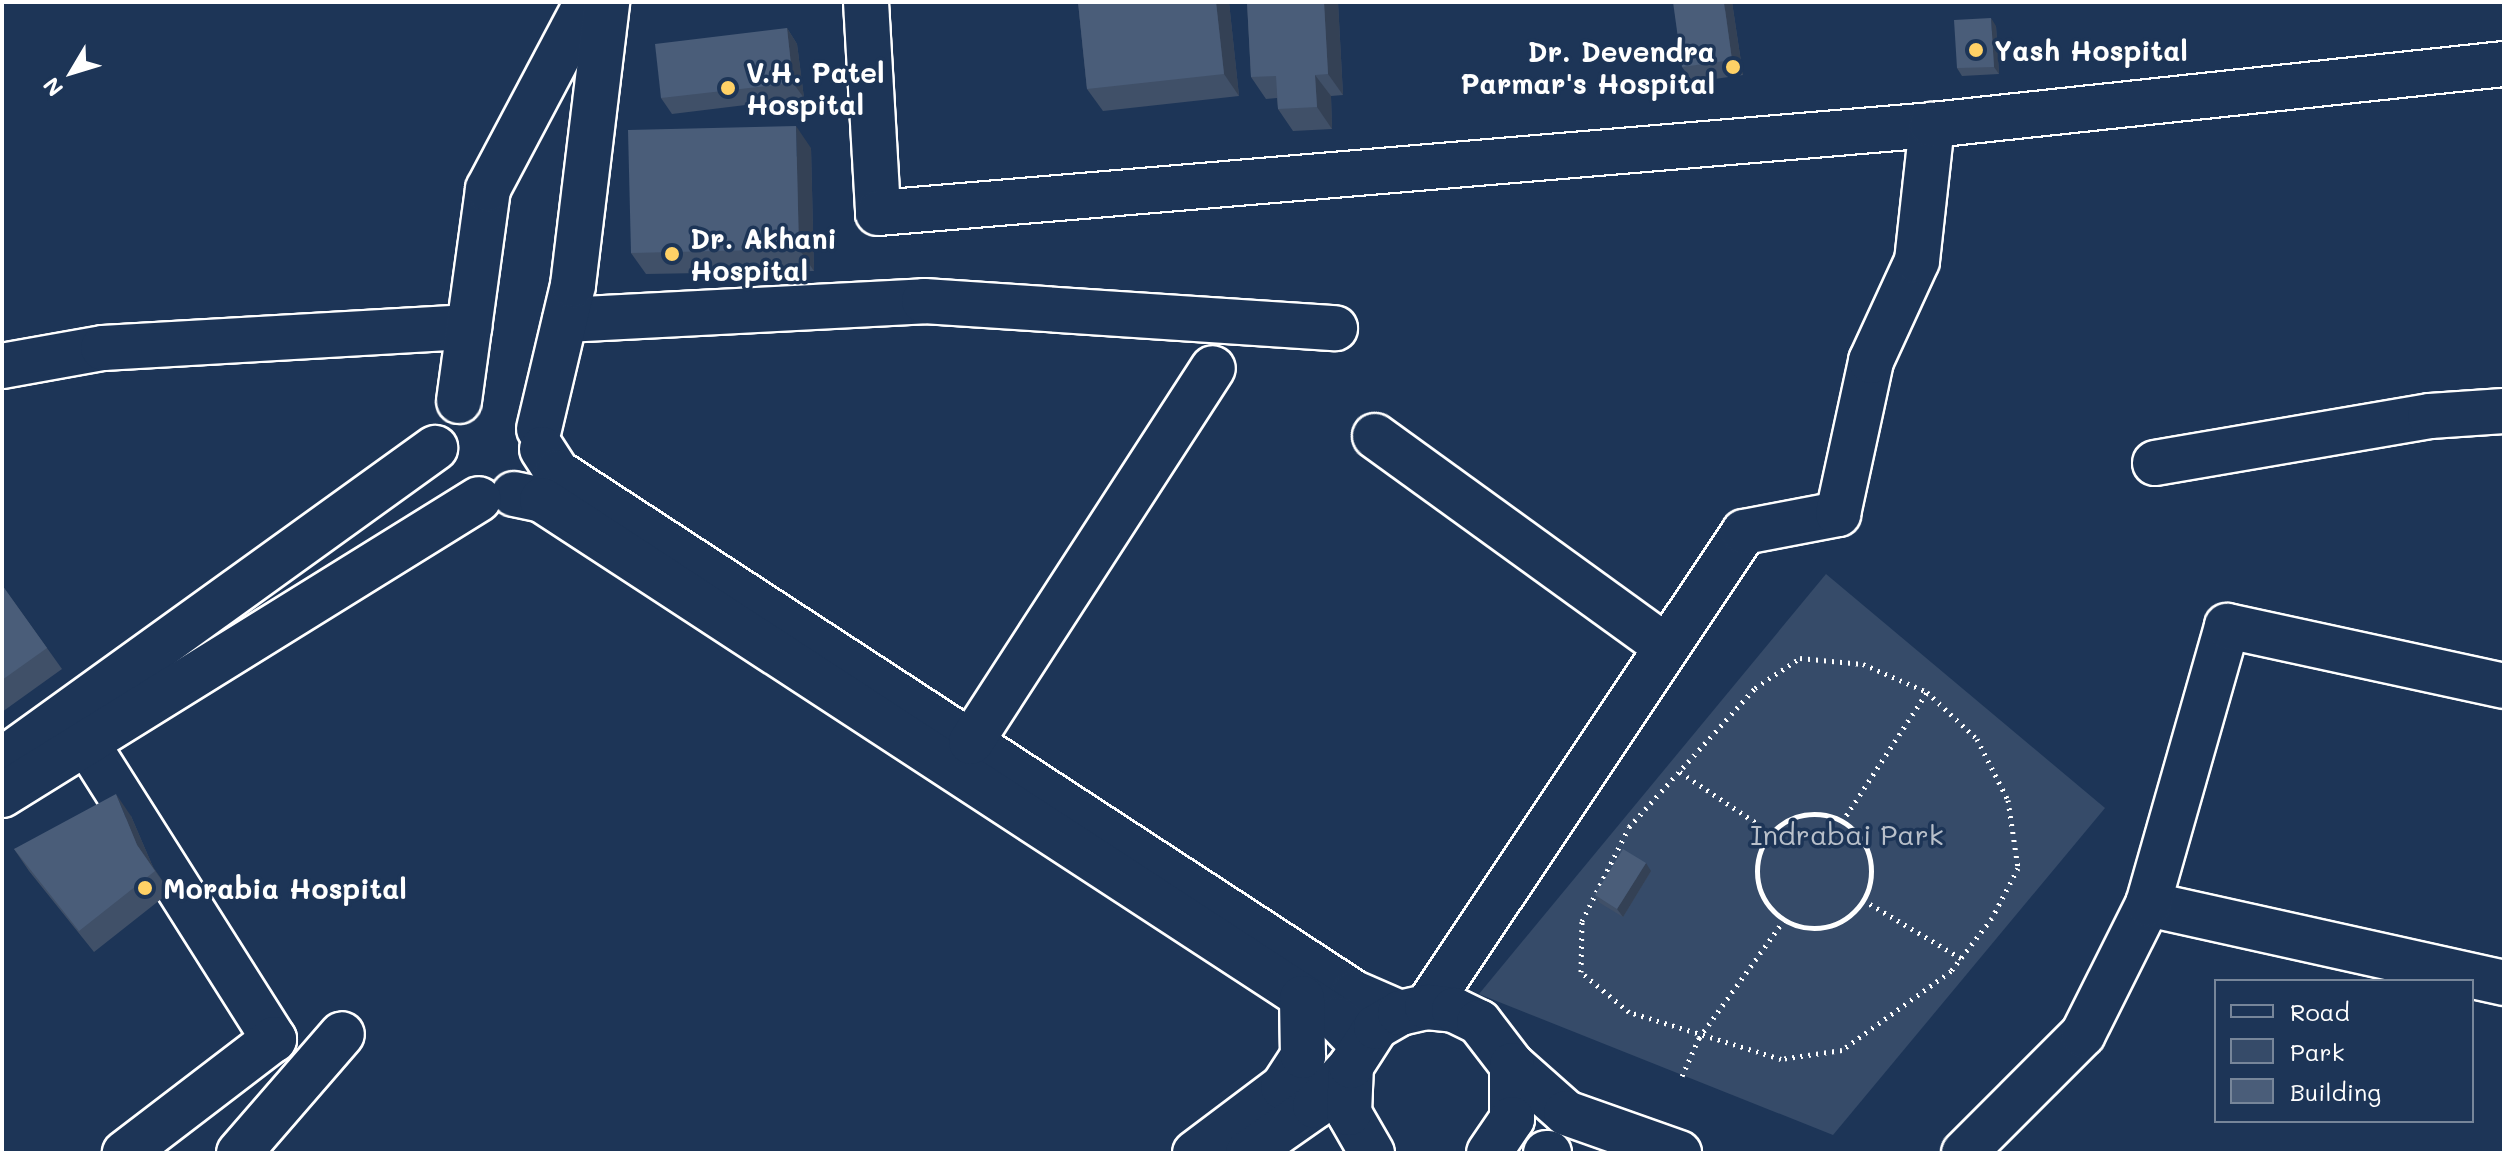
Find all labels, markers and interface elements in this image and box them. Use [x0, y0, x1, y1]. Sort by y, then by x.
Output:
north arrow [32, 32, 112, 112]
place label: Yash Hospital [1994, 33, 2188, 67]
place label: Dr. Devendra Parmar's Hospital [1460, 34, 1715, 100]
marker: Yash Hospital [1965, 39, 1987, 61]
place label: V.H. Patel Hospital [746, 55, 885, 121]
marker: Dr. Devendra Parmar's Hospital [1722, 56, 1744, 78]
text: N [36, 72, 69, 103]
marker: V.H. Patel Hospital [717, 77, 739, 99]
place label: Dr. Akhani Hospital [690, 221, 837, 287]
marker: Dr. Akhani Hospital [661, 243, 683, 265]
park label: Indrabai Park [1750, 817, 1944, 851]
place label: Morabia Hospital [163, 871, 407, 905]
marker: Morabia Hospital [134, 877, 156, 899]
legend [2214, 979, 2474, 1123]
text: Road [2290, 996, 2350, 1027]
text: Park [2290, 1036, 2344, 1067]
text: Building [2290, 1076, 2381, 1107]

